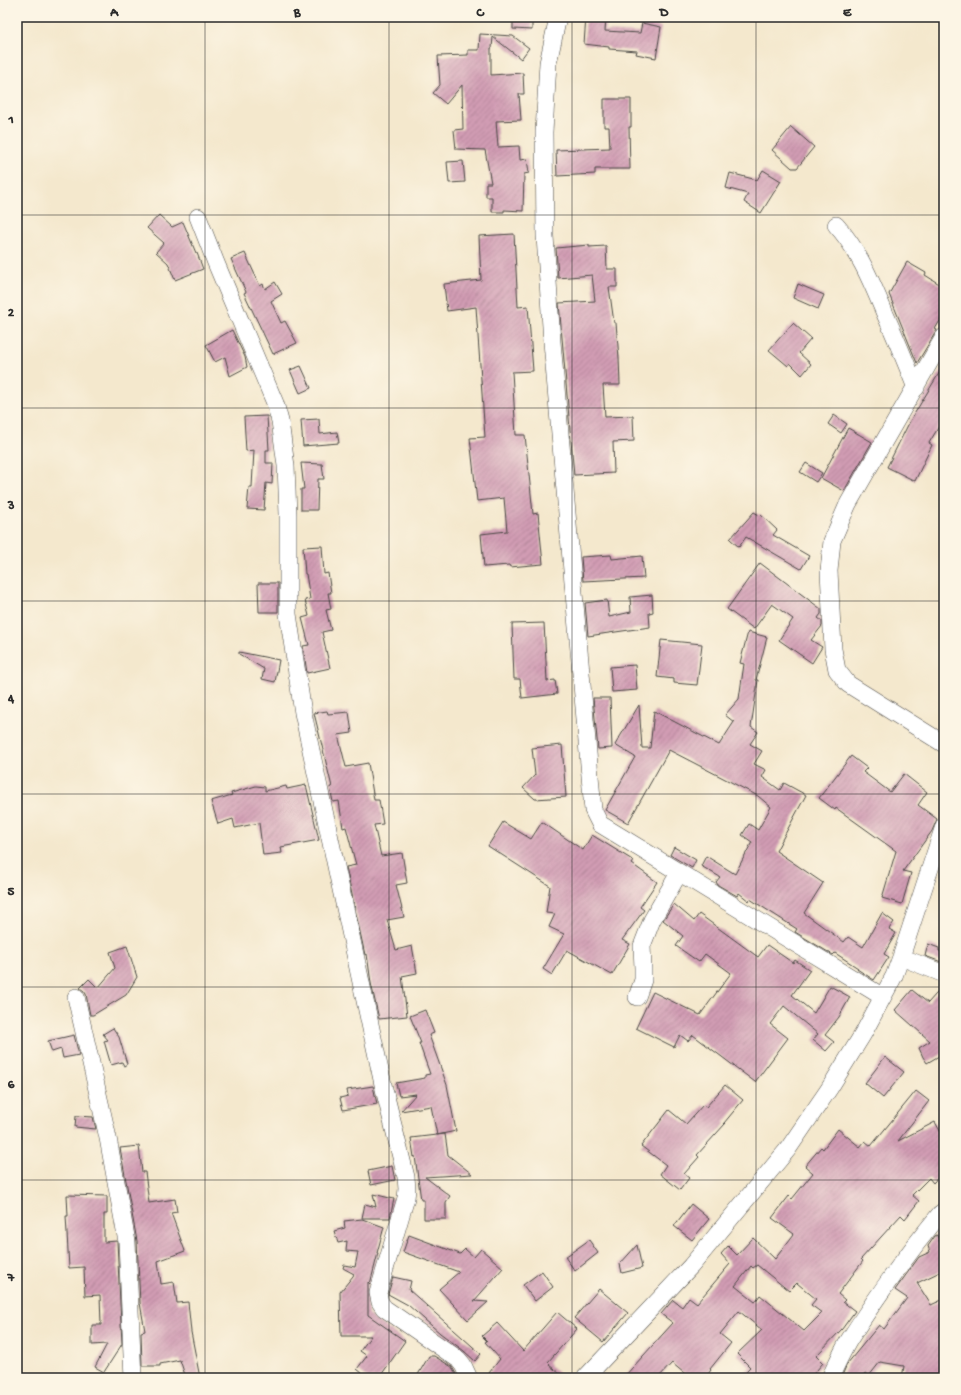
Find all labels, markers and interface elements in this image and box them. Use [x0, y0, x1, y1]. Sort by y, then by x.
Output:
text: A [109, 6, 119, 21]
text: B [293, 6, 302, 21]
text: C [475, 6, 485, 21]
text: D [659, 6, 669, 21]
text: E [843, 6, 852, 21]
text: 1 [7, 113, 14, 128]
text: 2 [8, 306, 15, 321]
text: 3 [7, 499, 15, 514]
text: 4 [7, 692, 15, 707]
text: 5 [8, 885, 15, 900]
text: 6 [8, 1078, 15, 1093]
text: 7 [7, 1271, 16, 1286]

